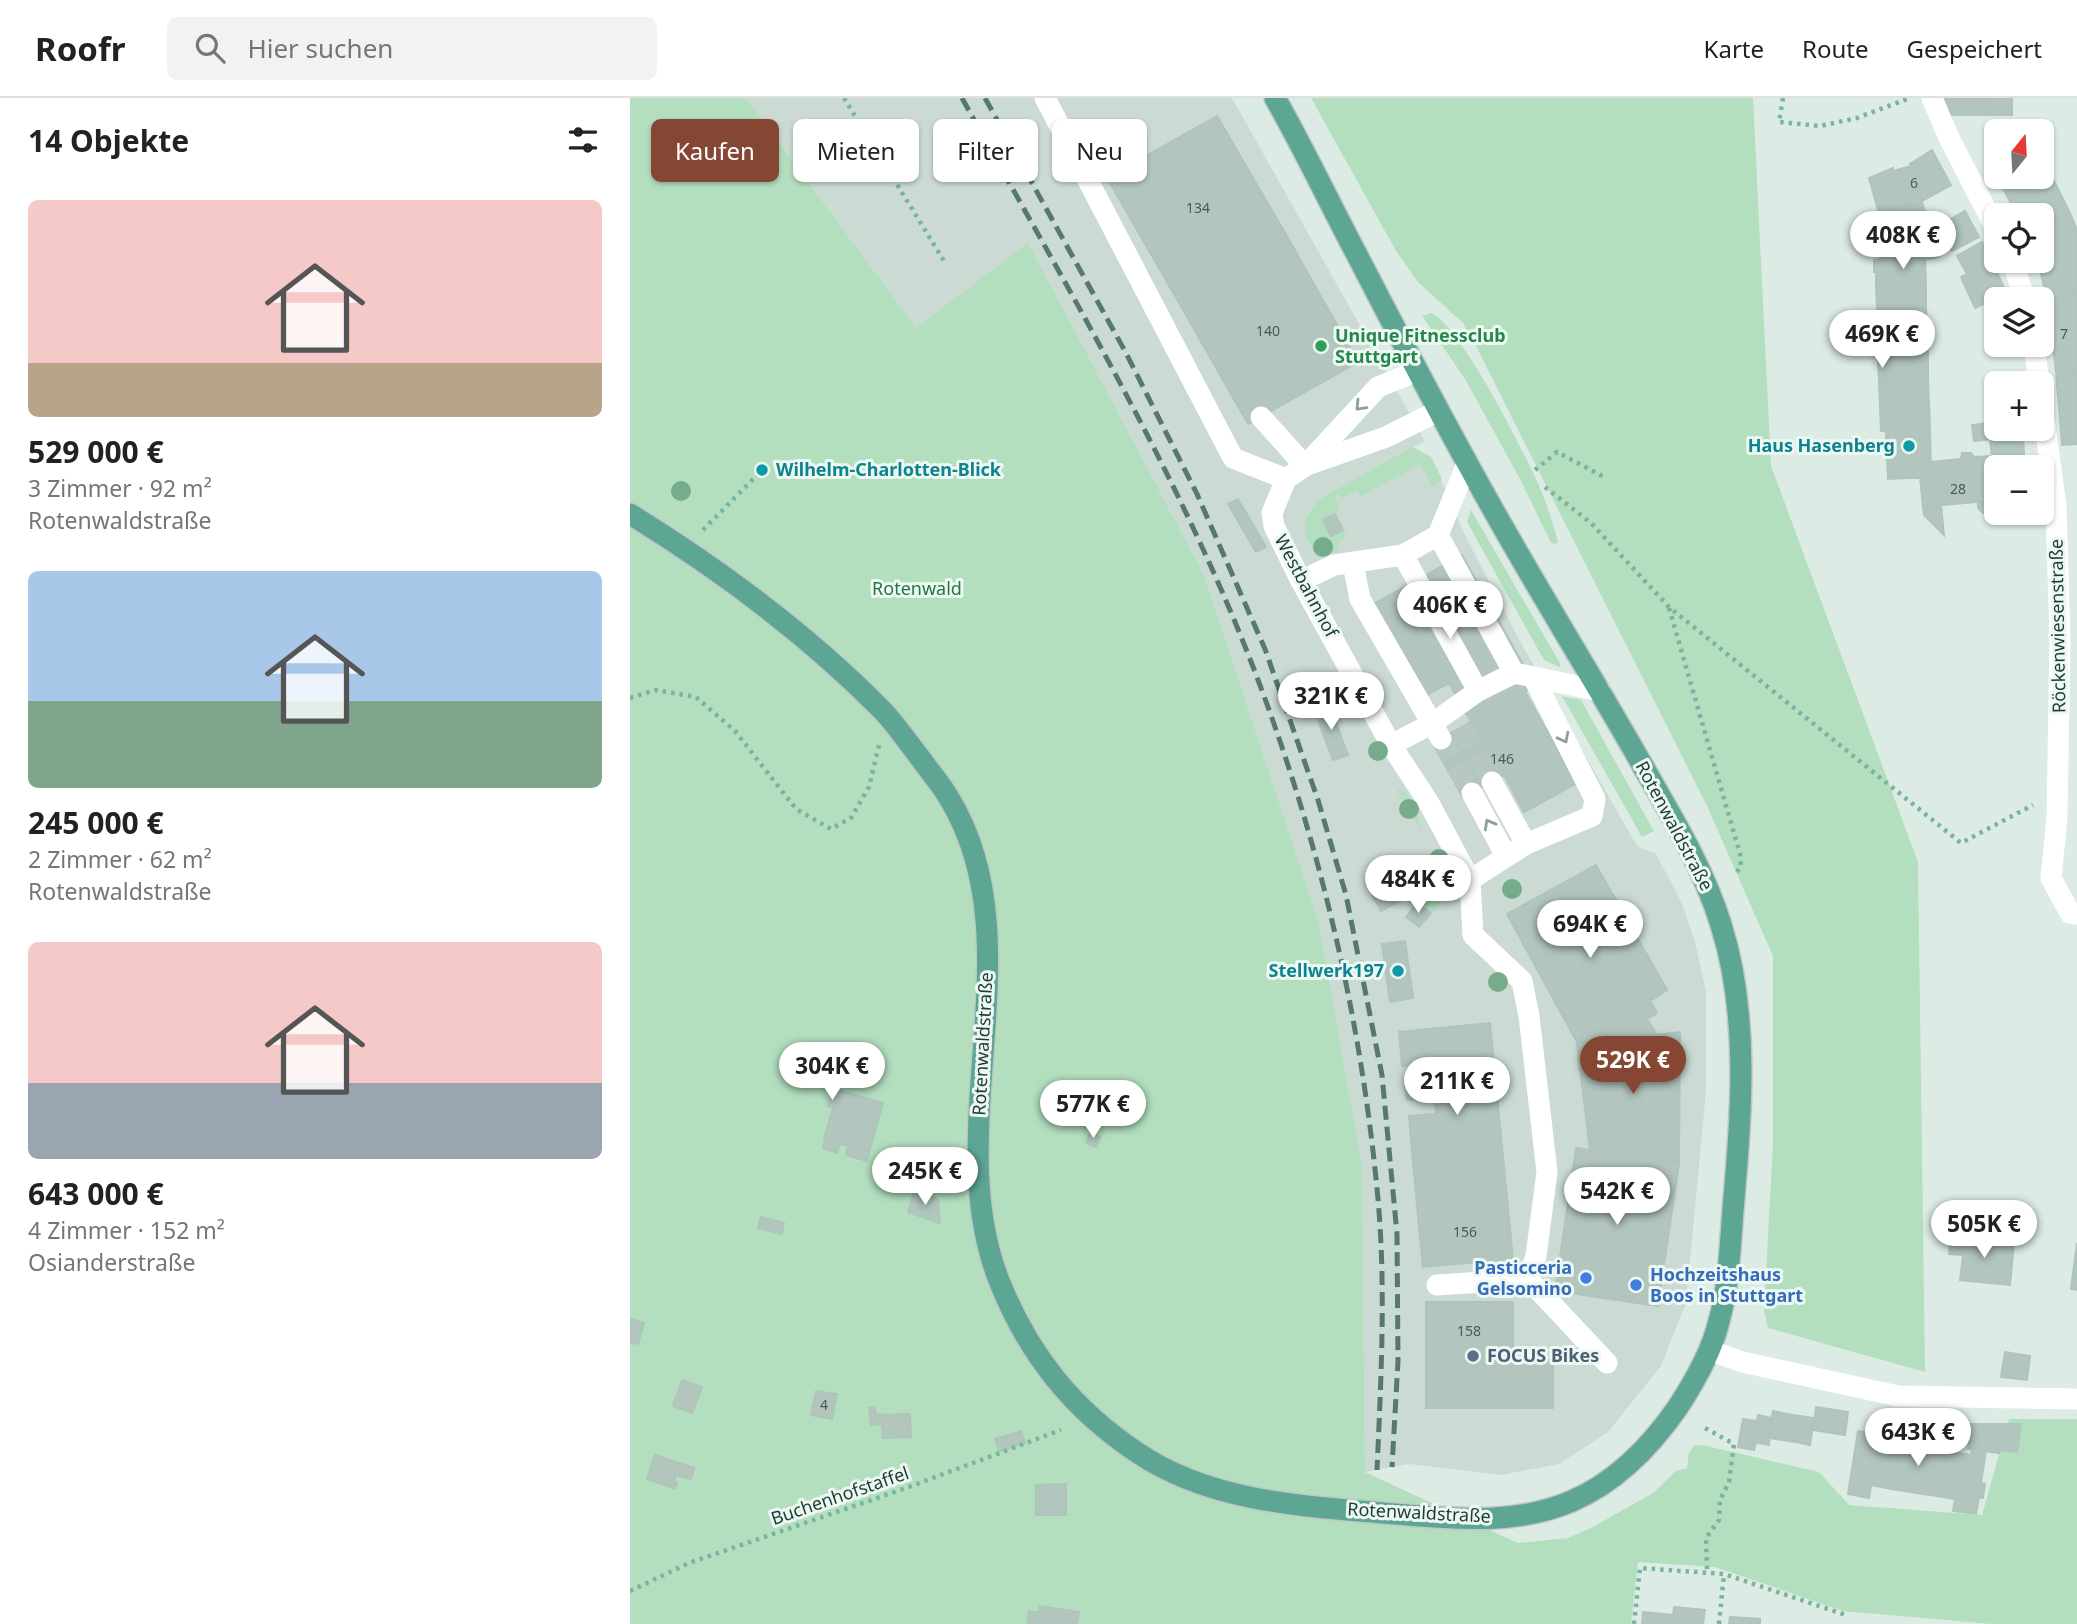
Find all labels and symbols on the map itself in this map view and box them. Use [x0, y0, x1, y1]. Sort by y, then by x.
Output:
north arrow [1984, 119, 2054, 189]
house number: 6 [1910, 173, 1918, 192]
house number: 134 [1186, 198, 1210, 217]
pin: 408K € [1846, 212, 1960, 271]
pin: 469K € [1825, 310, 1939, 370]
house number: 140 [1256, 321, 1280, 340]
place label: Unique Fitnessclub Stuttgart [1335, 323, 1506, 368]
house number: 7 [2060, 324, 2068, 343]
marker: Unique Fitnessclub Stuttgart [1313, 338, 1329, 354]
one-way arrow [1356, 398, 1369, 411]
place label: Haus Hasenberg [1748, 433, 1895, 457]
marker: Haus Hasenberg [1901, 438, 1917, 454]
place label: Wilhelm-Charlotten-Blick [776, 457, 1002, 481]
marker: Wilhelm-Charlotten-Blick [754, 462, 770, 478]
house number: 28 [1950, 479, 1966, 498]
street label: Westbahnhof [1270, 530, 1344, 642]
street label: Röckenwiesenstraße [2043, 539, 2071, 713]
park label: Rotenwald [872, 576, 962, 600]
pin: 406K € [1393, 582, 1507, 641]
pin: 321K € [1274, 672, 1388, 732]
one-way arrow [1556, 730, 1569, 743]
house number: 146 [1490, 749, 1514, 768]
street label: Rotenwaldstraße [1631, 756, 1719, 895]
one-way arrow [1484, 819, 1497, 832]
pin: 484K € [1361, 856, 1475, 915]
pin: 694K € [1533, 900, 1647, 960]
place label: Stellwerk197 [1269, 958, 1384, 982]
marker: Stellwerk197 [1390, 963, 1406, 979]
street label: Rotenwaldstraße [966, 972, 998, 1116]
pin: 529K € [1576, 1037, 1690, 1096]
pin: 304K € [775, 1042, 889, 1102]
pin: 211K € [1400, 1058, 1514, 1117]
pin: 577K € [1036, 1080, 1150, 1140]
pin: 245K € [868, 1148, 982, 1207]
pin: 542K € [1560, 1168, 1674, 1227]
pin: 505K € [1927, 1200, 2041, 1260]
house number: 156 [1453, 1222, 1477, 1241]
place label: Pasticceria Gelsomino [1474, 1255, 1572, 1300]
place label: Hochzeitshaus Boos in Stuttgart [1650, 1262, 1803, 1307]
marker: Pasticceria Gelsomino [1578, 1270, 1594, 1286]
marker: Hochzeitshaus Boos in Stuttgart [1628, 1277, 1644, 1293]
house number: 158 [1457, 1321, 1481, 1340]
place label: FOCUS Bikes [1487, 1343, 1599, 1367]
marker: FOCUS Bikes [1465, 1348, 1481, 1364]
house number: 4 [820, 1395, 828, 1414]
pin: 643K € [1861, 1408, 1975, 1468]
street label: Buchenhofstaffel [767, 1460, 912, 1530]
street label: Rotenwaldstraße [1347, 1496, 1491, 1528]

